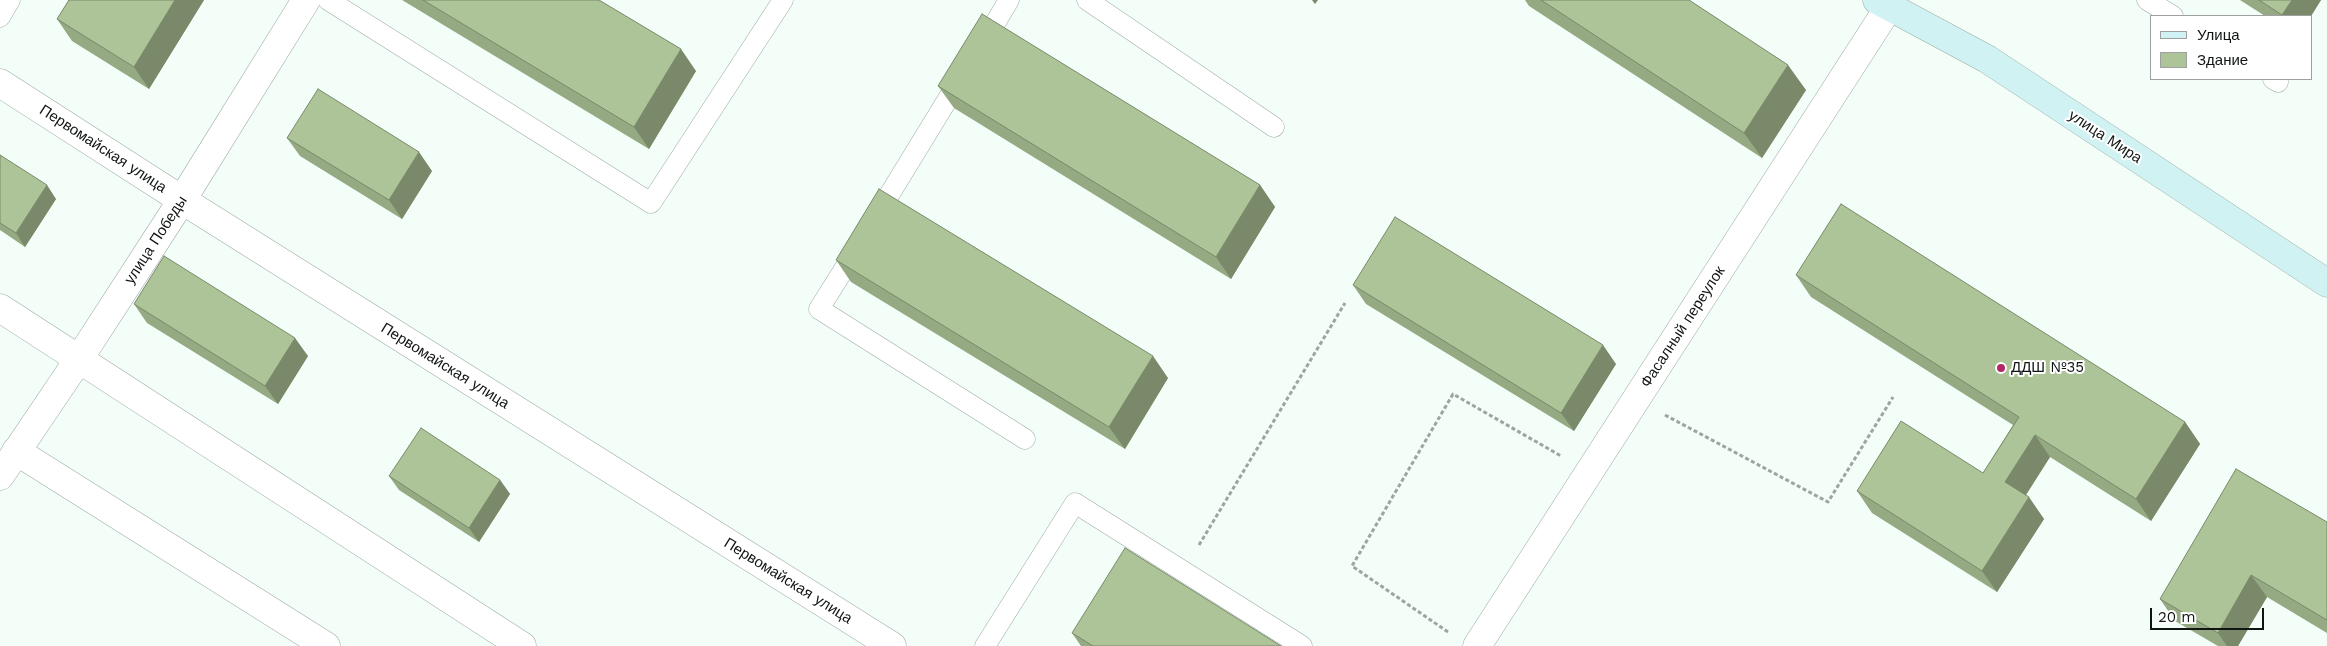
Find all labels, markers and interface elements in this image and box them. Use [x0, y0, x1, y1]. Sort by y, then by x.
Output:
legend [2150, 15, 2312, 80]
text: Улица [2197, 26, 2240, 44]
text: Здание [2197, 51, 2248, 69]
street label: Первомайская улица [36, 101, 170, 197]
street label: улица Мира [2065, 107, 2145, 167]
street label: улица Победы [121, 193, 191, 287]
street label: Фасалный переулок [1637, 263, 1729, 391]
street label: Первомайская улица [378, 319, 512, 413]
place label: ДДШ №35 [2011, 359, 2084, 377]
marker: ДДШ №35 [1995, 362, 2007, 374]
street label: Первомайская улица [721, 534, 855, 628]
scale bar [2152, 598, 2266, 630]
text: 20 m [2158, 608, 2196, 626]

